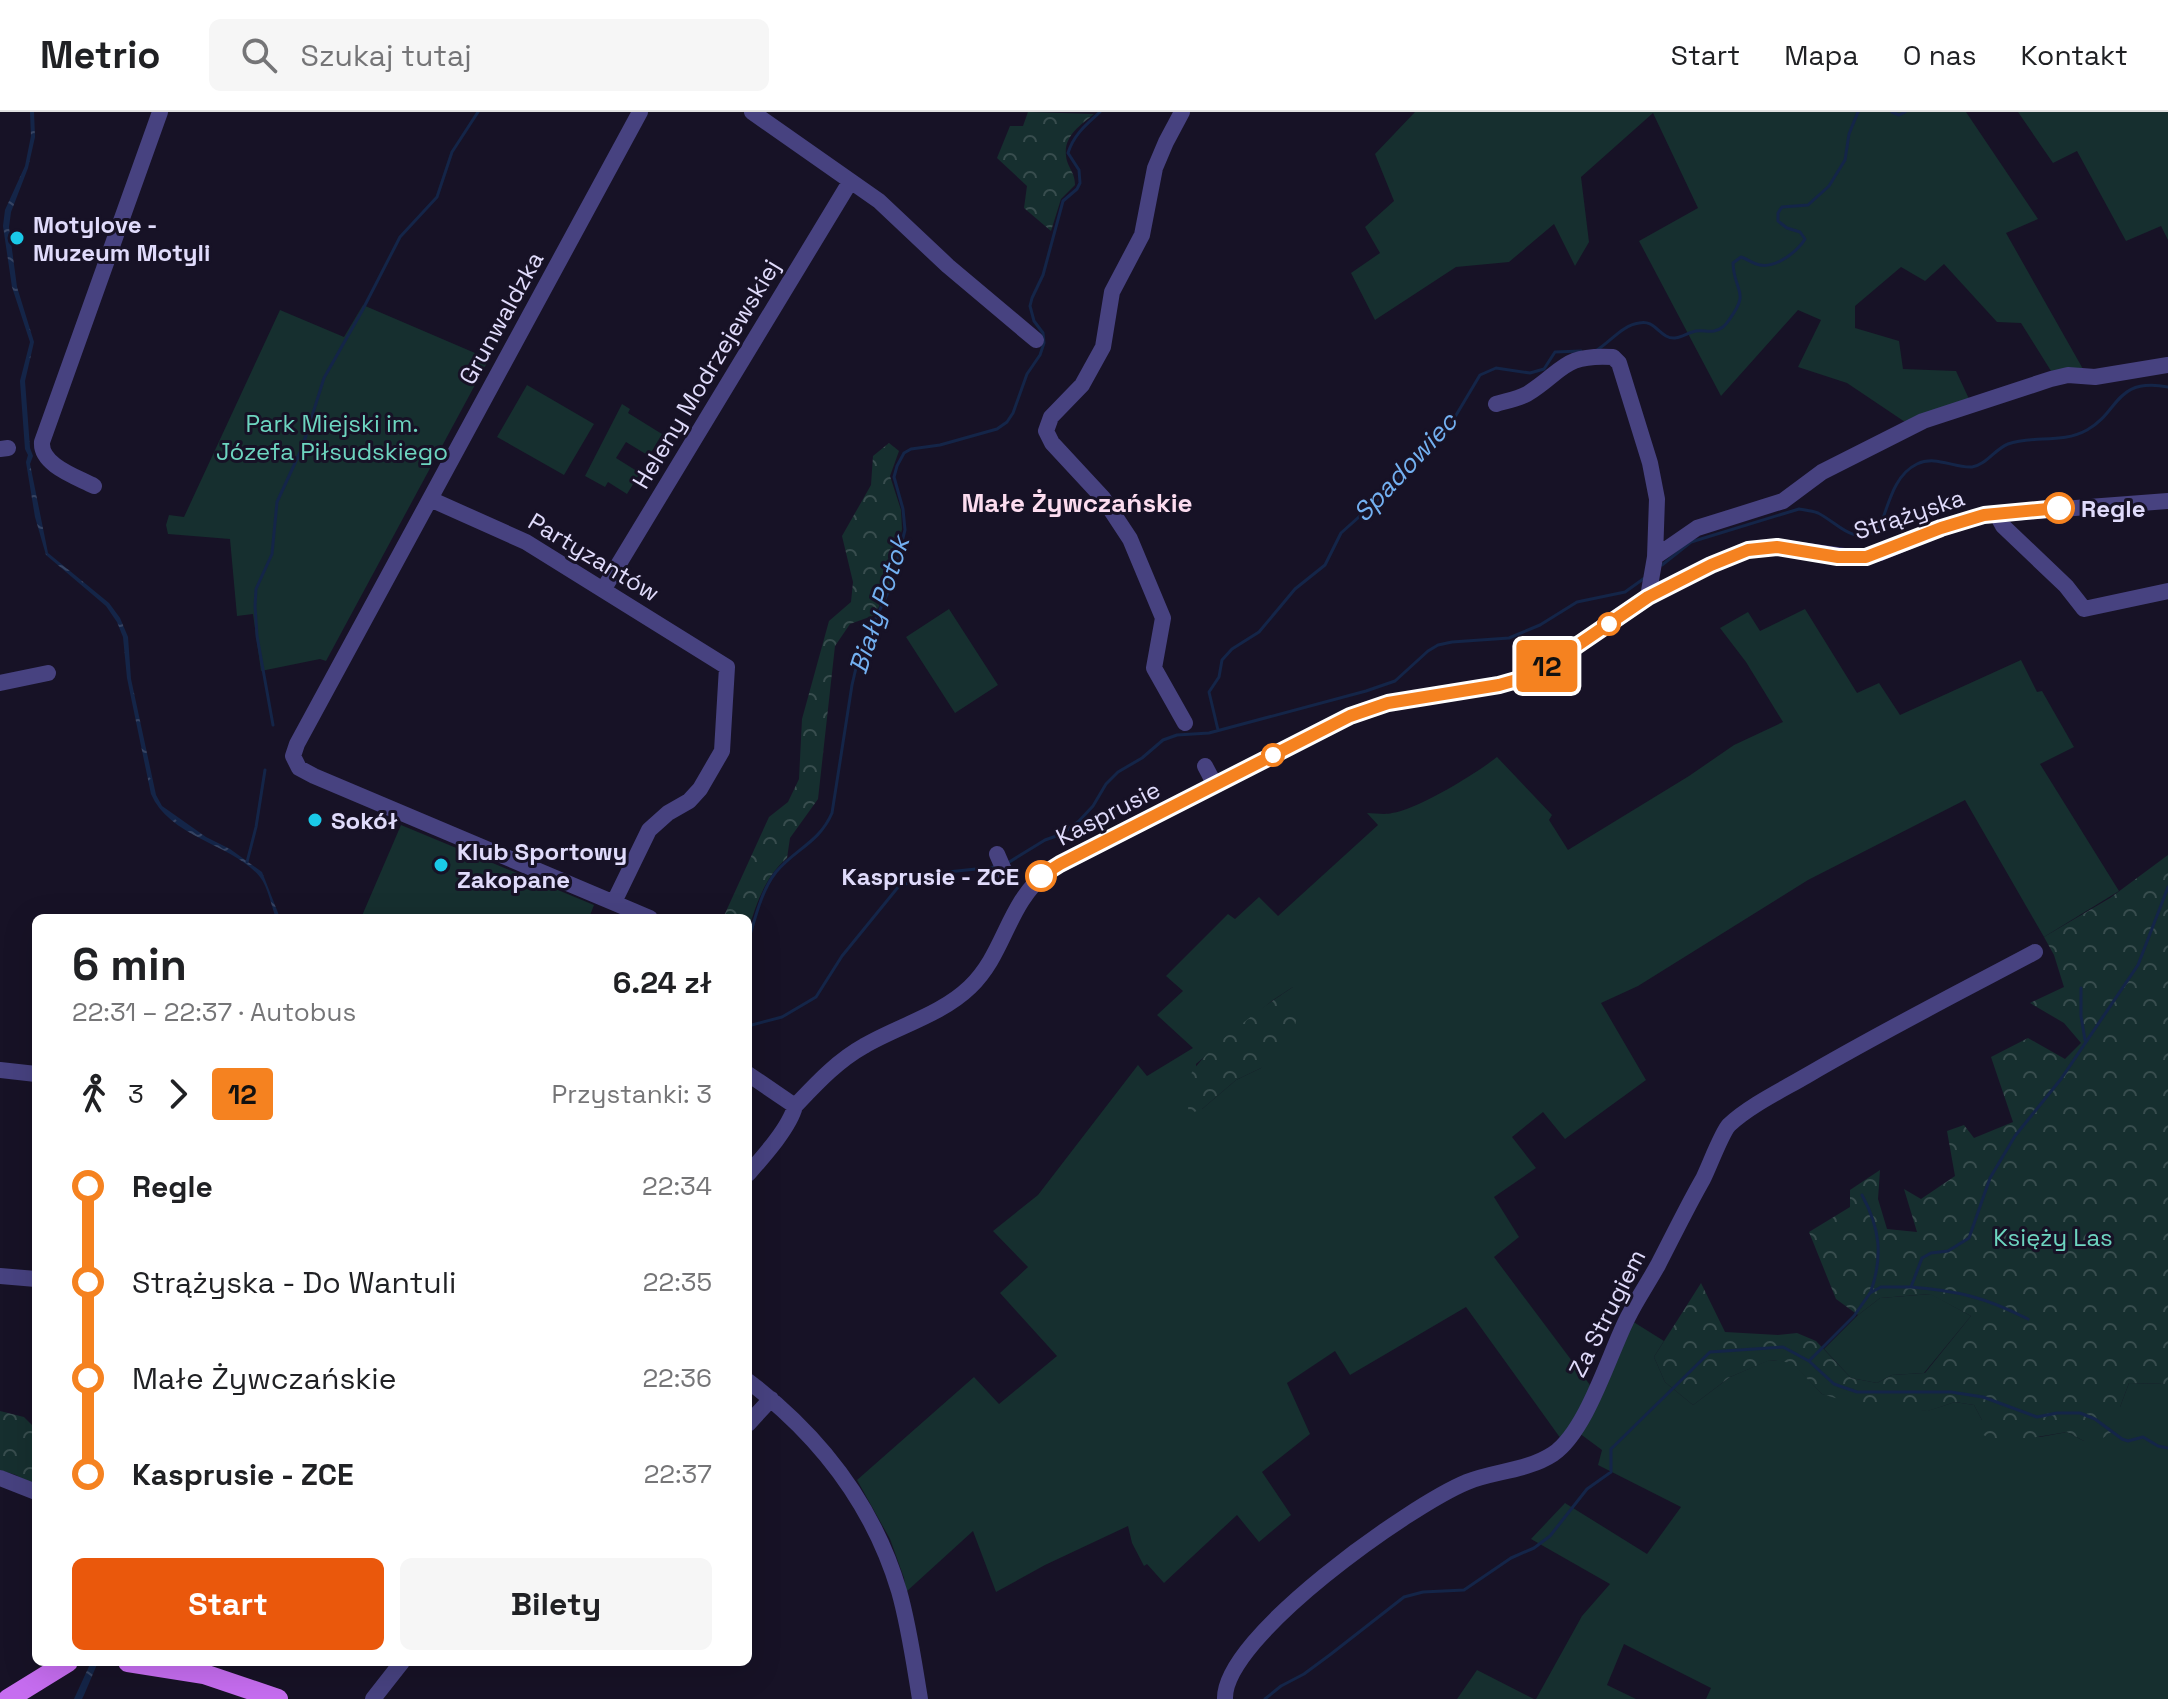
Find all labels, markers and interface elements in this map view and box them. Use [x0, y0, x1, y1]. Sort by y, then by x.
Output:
search box [209, 19, 769, 91]
text: Metrio [40, 31, 161, 79]
icon: search [237, 33, 281, 77]
text: Szukaj tutaj [301, 36, 472, 75]
text: Start [1671, 37, 1740, 73]
text: Mapa [1784, 37, 1859, 73]
text: O nas [1903, 37, 1977, 73]
text: Kontakt [2021, 37, 2128, 73]
place label: Motylove - Muzeum Motyli [33, 209, 210, 268]
marker: Motylove - Muzeum Motyli [8, 229, 26, 247]
street label: Grunwaldzka [452, 246, 550, 390]
street label: Heleny Modrzejewskiej [625, 254, 787, 494]
water label: Spadowiec [1346, 404, 1465, 529]
park label: Park Miejski im. Józefa Piłsudskiego [216, 408, 448, 467]
street label: Strążyska [1850, 482, 1968, 546]
district label: Małe Żywczańskie [961, 486, 1193, 520]
marker: Regle [2044, 493, 2074, 523]
place label: Regle [2081, 493, 2146, 524]
street label: Partyzantów [523, 506, 665, 608]
water label: Biały Potok [841, 529, 918, 678]
unlabelled marker [1598, 613, 1620, 635]
line badge: 12 [1511, 640, 1583, 692]
text: 12 [1532, 648, 1562, 684]
unlabelled marker [1262, 744, 1284, 766]
street label: Kasprusie [1051, 774, 1165, 852]
place label: Sokół [331, 805, 398, 836]
marker: Sokół [306, 811, 324, 829]
place label: Klub Sportowy Zakopane [457, 836, 627, 895]
marker: Klub Sportowy Zakopane [432, 856, 450, 874]
place label: Kasprusie - ZCE [842, 861, 1019, 892]
marker: Kasprusie - ZCE [1026, 861, 1056, 891]
text: 6 min [72, 937, 187, 993]
text: 6.24 zł [613, 963, 712, 1002]
text: 22:31 – 22:37 · Autobus [72, 995, 356, 1029]
icon: walk [72, 1072, 116, 1116]
icon: forward [156, 1072, 200, 1116]
text: 12 [228, 1076, 257, 1112]
text: 3 [128, 1077, 144, 1111]
text: Przystanki: 3 [552, 1077, 712, 1111]
text: Regle [132, 1167, 213, 1206]
text: 22:34 [642, 1169, 712, 1203]
park label: Księży Las [1993, 1222, 2113, 1253]
street label: Za Strugiem [1562, 1244, 1652, 1382]
text: Strążyska - Do Wantuli [132, 1263, 456, 1302]
text: 22:35 [643, 1265, 712, 1299]
text: Małe Żywczańskie [132, 1359, 396, 1398]
text: 22:36 [642, 1361, 712, 1395]
text: Kasprusie - ZCE [132, 1455, 354, 1494]
text: 22:37 [644, 1457, 712, 1491]
button: Start [72, 1558, 384, 1650]
button: Bilety [400, 1558, 712, 1650]

